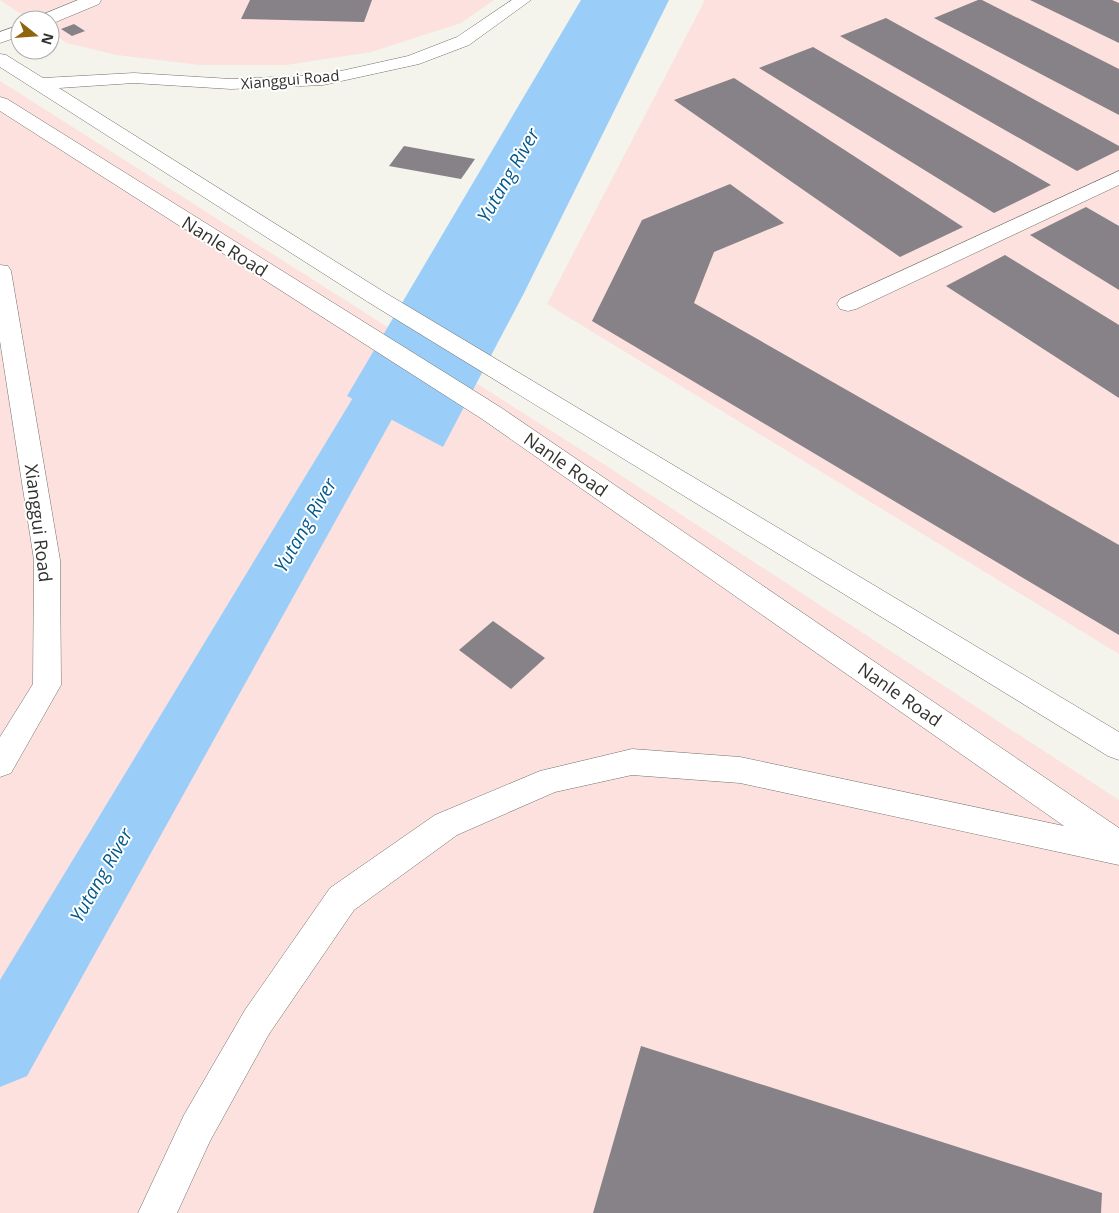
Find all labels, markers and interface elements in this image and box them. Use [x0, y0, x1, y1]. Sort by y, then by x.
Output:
north arrow [10, 10, 60, 60]
text: N [37, 31, 59, 47]
street label: Xianggui Road [240, 65, 340, 93]
water label: Yutang River [471, 122, 546, 227]
street label: Nanle Road [178, 210, 272, 282]
street label: Nanle Road [519, 426, 613, 502]
street label: Xianggui Road [20, 463, 58, 583]
water label: Yutang River [268, 472, 343, 577]
street label: Nanle Road [853, 656, 947, 732]
water label: Yutang River [64, 822, 139, 927]

